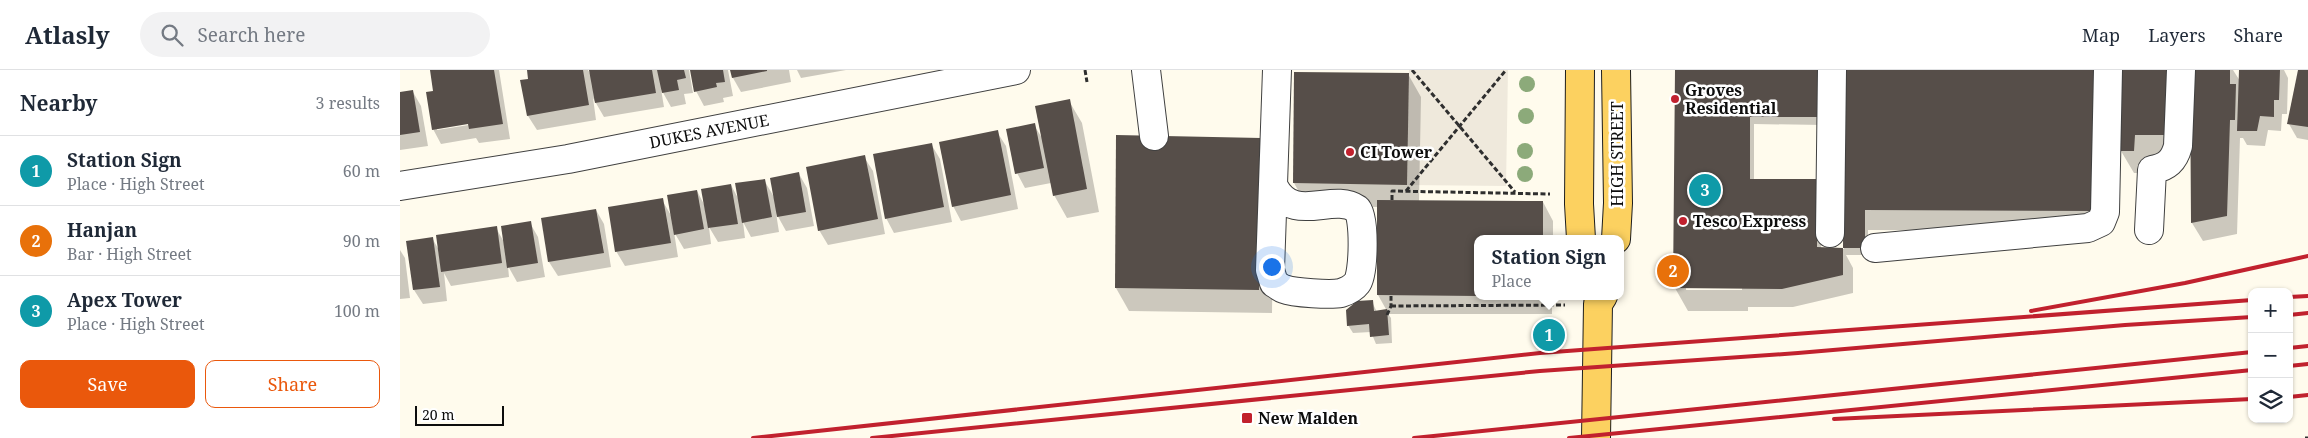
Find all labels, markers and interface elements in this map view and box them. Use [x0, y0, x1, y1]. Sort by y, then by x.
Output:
search box [140, 12, 490, 57]
text: Atlasly [25, 18, 110, 51]
icon: search [158, 21, 186, 49]
text: Search here [198, 22, 305, 48]
text: Map [2082, 23, 2120, 47]
text: Layers [2148, 23, 2206, 47]
text: Share [2234, 23, 2283, 47]
place label: Groves Residential [1685, 79, 1777, 119]
text: Nearby [20, 89, 98, 117]
text: 3 results [316, 92, 380, 114]
marker: Groves Residential [1669, 93, 1681, 105]
street label: HIGH STREET [1606, 101, 1628, 207]
street label: DUKES AVENUE [647, 109, 771, 153]
place label: CI Tower [1360, 141, 1433, 163]
marker: CI Tower [1344, 146, 1356, 158]
text: Station Sign [67, 147, 182, 173]
text: 1 [31, 160, 41, 182]
text: 60 m [343, 160, 380, 182]
pin: 3 [1689, 171, 1721, 209]
text: Place · High Street [67, 173, 205, 195]
place label: Tesco Express [1693, 210, 1806, 232]
marker: Tesco Express [1677, 215, 1689, 227]
text: Hanjan [67, 217, 137, 243]
text: 2 [31, 230, 41, 252]
text: 90 m [343, 230, 380, 252]
popup [1474, 235, 1624, 300]
text: Bar · High Street [67, 243, 192, 265]
text: Station Sign [1492, 244, 1606, 270]
pin: 2 [1657, 252, 1689, 290]
your location [1259, 254, 1285, 280]
text: Place [1492, 270, 1532, 292]
text: Apex Tower [67, 287, 182, 313]
map controls [2248, 288, 2293, 423]
button: + [2248, 288, 2293, 333]
text: 3 [31, 300, 41, 322]
text: 100 m [334, 300, 380, 322]
text: Place · High Street [67, 313, 205, 335]
pin: 1 [1533, 316, 1565, 354]
button: − [2248, 333, 2293, 378]
button: Save [20, 360, 195, 408]
button: Share [205, 360, 380, 408]
button: layers [2248, 378, 2293, 423]
scale bar [415, 403, 504, 426]
text: 20 m [422, 405, 455, 424]
place label: New Malden [1258, 407, 1359, 429]
marker: New Malden [1240, 411, 1254, 425]

